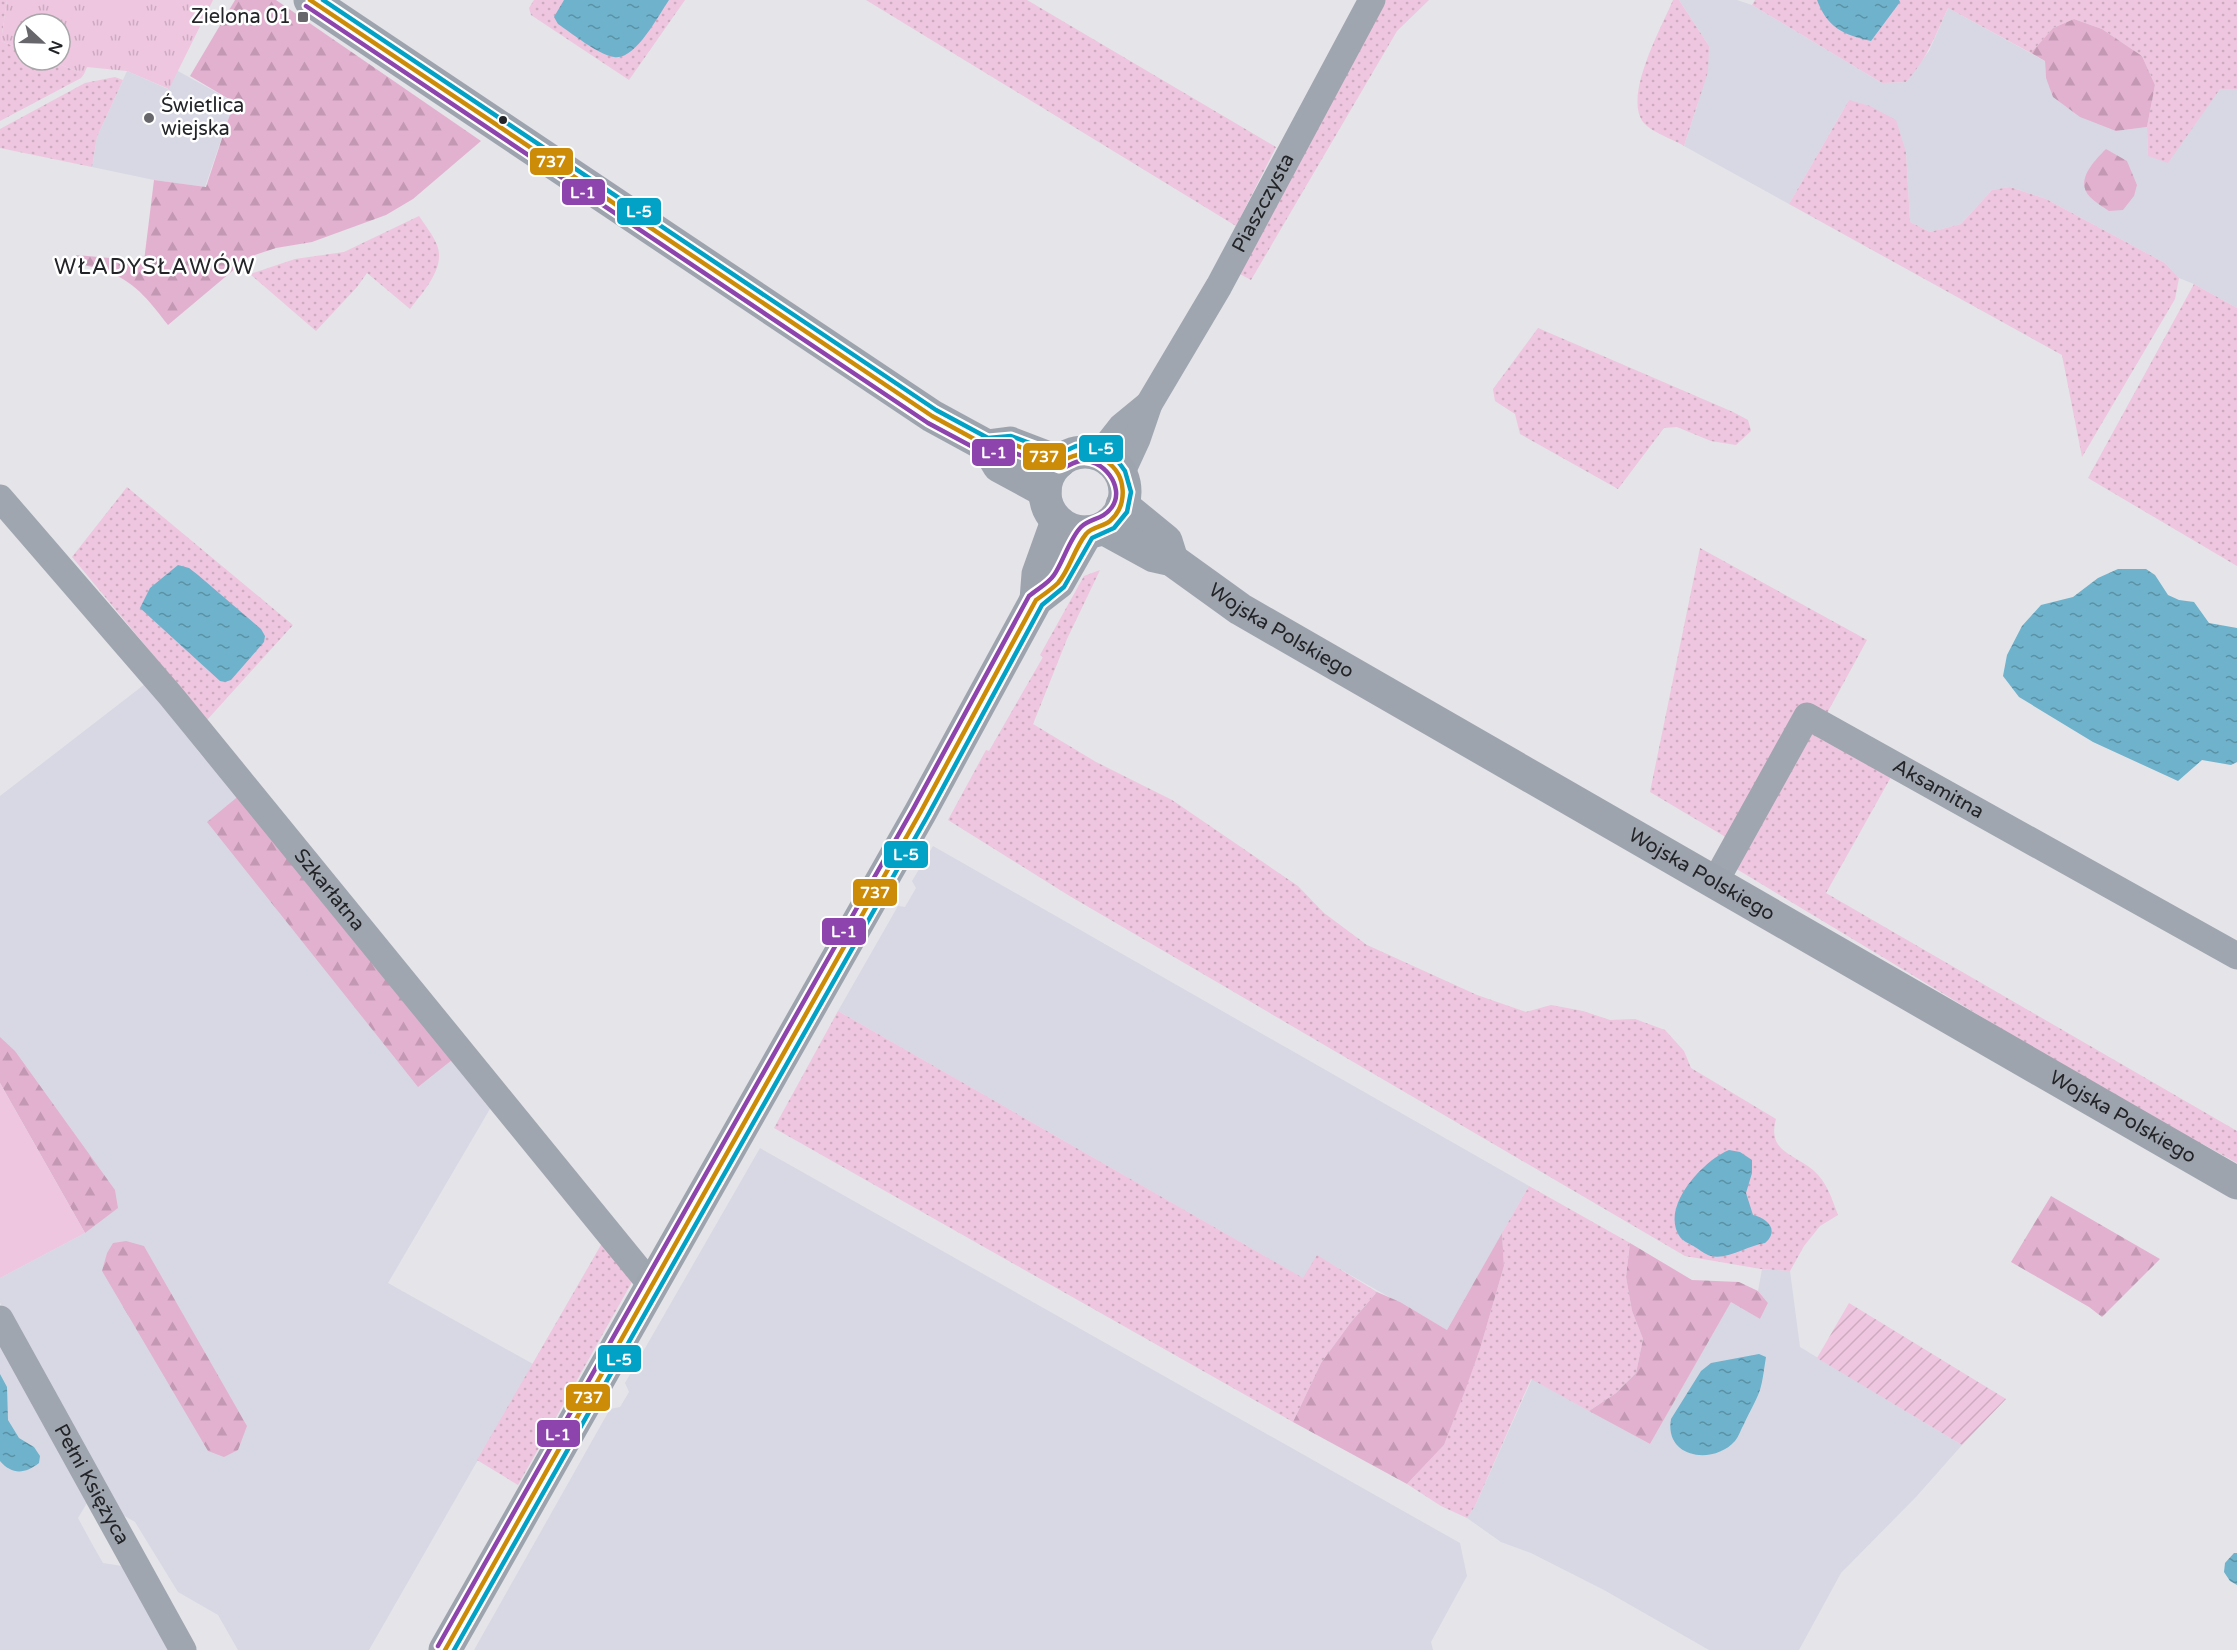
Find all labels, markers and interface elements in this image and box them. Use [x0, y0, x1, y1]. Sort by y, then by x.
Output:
place label: Zielona 01 [191, 5, 291, 29]
marker: Zielona 01 [296, 10, 310, 24]
north arrow [12, 12, 72, 72]
text: N [43, 38, 67, 57]
place label: Świetlica wiejska [161, 93, 244, 141]
marker: Świetlica wiejska [142, 111, 156, 125]
unlabelled marker [497, 114, 509, 126]
line badge: 737 [529, 147, 574, 176]
street label: Piaszczysta [1227, 149, 1300, 257]
text: 737 [536, 152, 566, 172]
line badge: L-1 [561, 178, 606, 206]
text: L-1 [570, 183, 596, 203]
line badge: L-5 [616, 197, 662, 226]
text: L-5 [626, 202, 652, 222]
district label: WŁADYSŁAWÓW [54, 253, 256, 280]
line badge: L-5 [1078, 434, 1124, 463]
line badge: L-1 [971, 438, 1016, 467]
text: L-5 [1088, 439, 1114, 459]
line badge: 737 [1022, 442, 1067, 471]
text: L-1 [981, 443, 1007, 463]
text: 737 [1029, 447, 1059, 467]
street label: Wojska Polskiego [1204, 578, 1358, 684]
street label: Aksamitna [1888, 754, 1988, 824]
street label: Wojska Polskiego [1624, 823, 1779, 926]
line badge: L-5 [883, 840, 929, 869]
street label: Szkarłatna [289, 844, 370, 936]
text: L-5 [893, 845, 919, 865]
line badge: 737 [852, 878, 898, 907]
text: 737 [860, 883, 890, 903]
line badge: L-1 [821, 917, 867, 946]
text: L-1 [831, 922, 857, 942]
street label: Wojska Polskiego [2045, 1066, 2200, 1169]
line badge: L-5 [597, 1344, 642, 1373]
text: L-5 [606, 1350, 632, 1370]
line badge: 737 [565, 1383, 611, 1412]
text: 737 [573, 1388, 603, 1408]
line badge: L-1 [536, 1419, 581, 1448]
street label: Pełni Księżyca [49, 1420, 134, 1549]
text: L-1 [545, 1425, 571, 1445]

